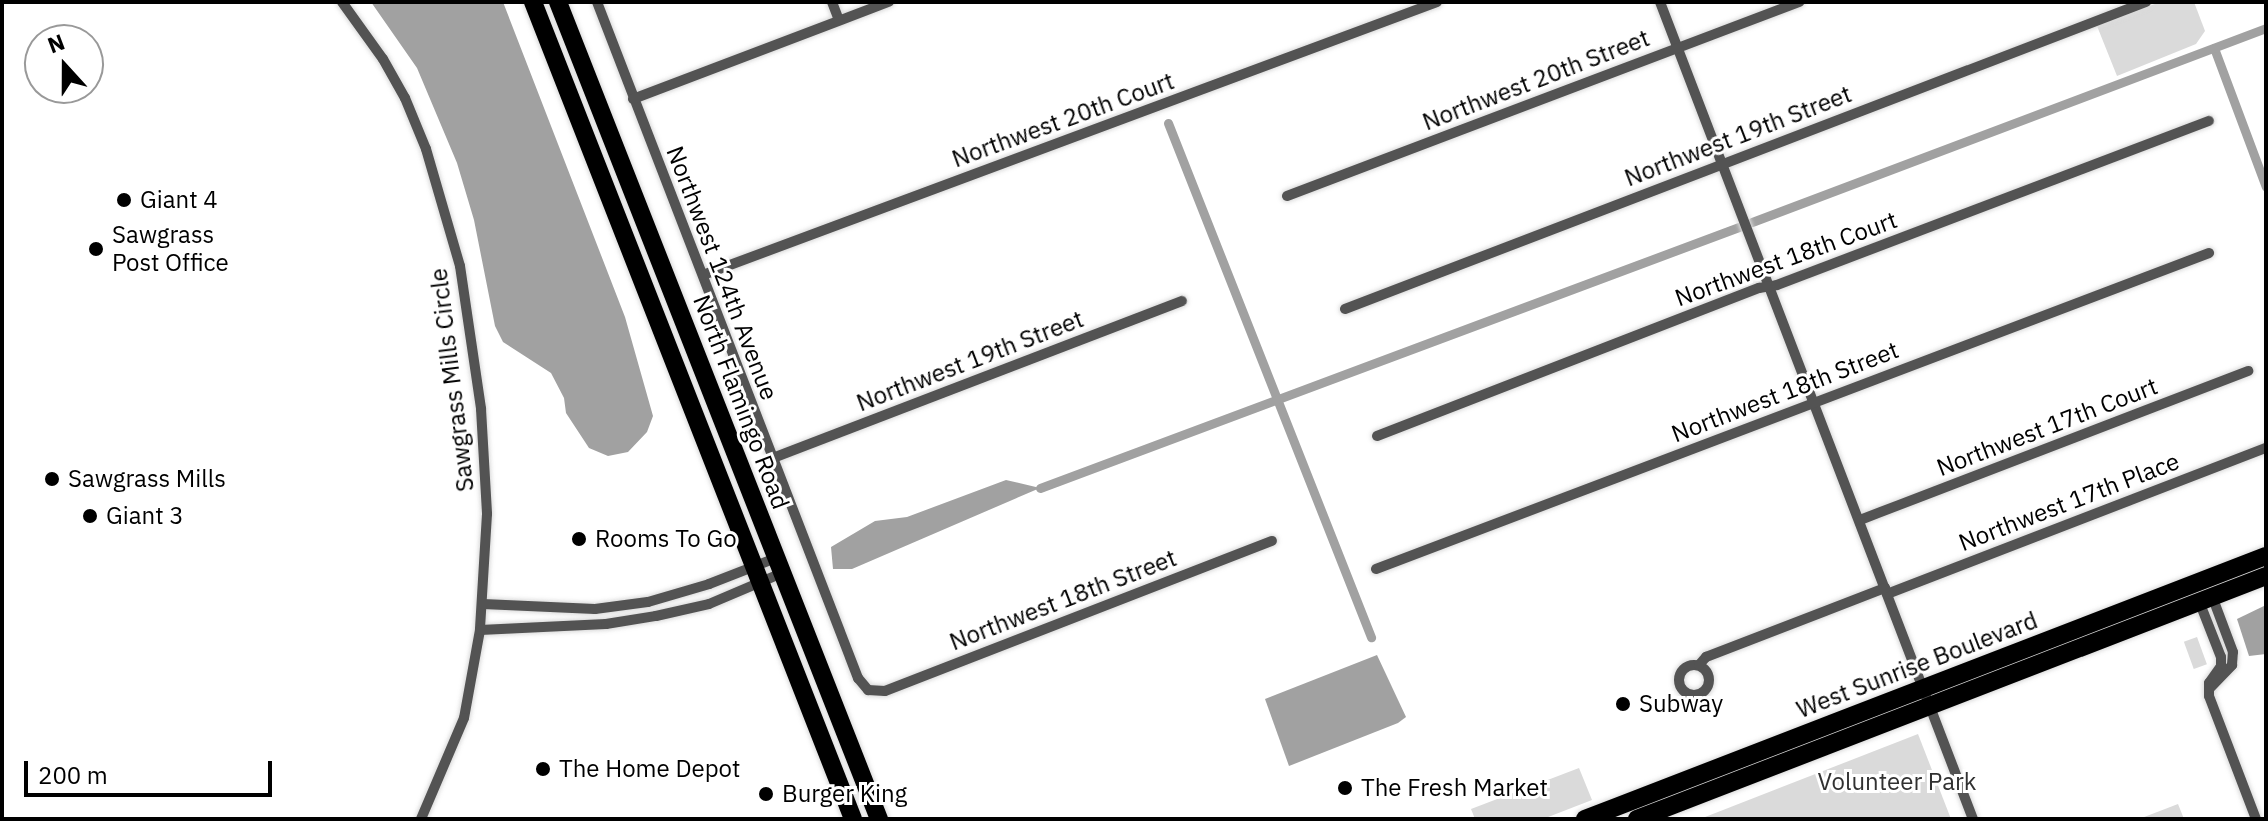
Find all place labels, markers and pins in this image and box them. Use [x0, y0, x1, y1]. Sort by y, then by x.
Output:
place label: Giant 4 [140, 186, 218, 214]
marker: Giant 4 [115, 191, 133, 209]
place label: Sawgrass Post Office [112, 221, 229, 277]
marker: Sawgrass Post Office [87, 240, 105, 258]
place label: Sawgrass Mills [68, 465, 226, 493]
marker: Sawgrass Mills [43, 470, 61, 488]
place label: Giant 3 [106, 502, 184, 530]
marker: Giant 3 [81, 507, 99, 525]
place label: Rooms To Go [595, 525, 737, 553]
marker: Rooms To Go [570, 530, 588, 548]
place label: Subway [1639, 690, 1723, 718]
marker: Subway [1614, 695, 1632, 713]
place label: The Home Depot [559, 755, 740, 783]
marker: The Home Depot [534, 760, 552, 778]
place label: The Fresh Market [1361, 774, 1548, 802]
marker: The Fresh Market [1336, 779, 1354, 797]
place label: Burger King [782, 780, 907, 808]
marker: Burger King [757, 785, 775, 803]

